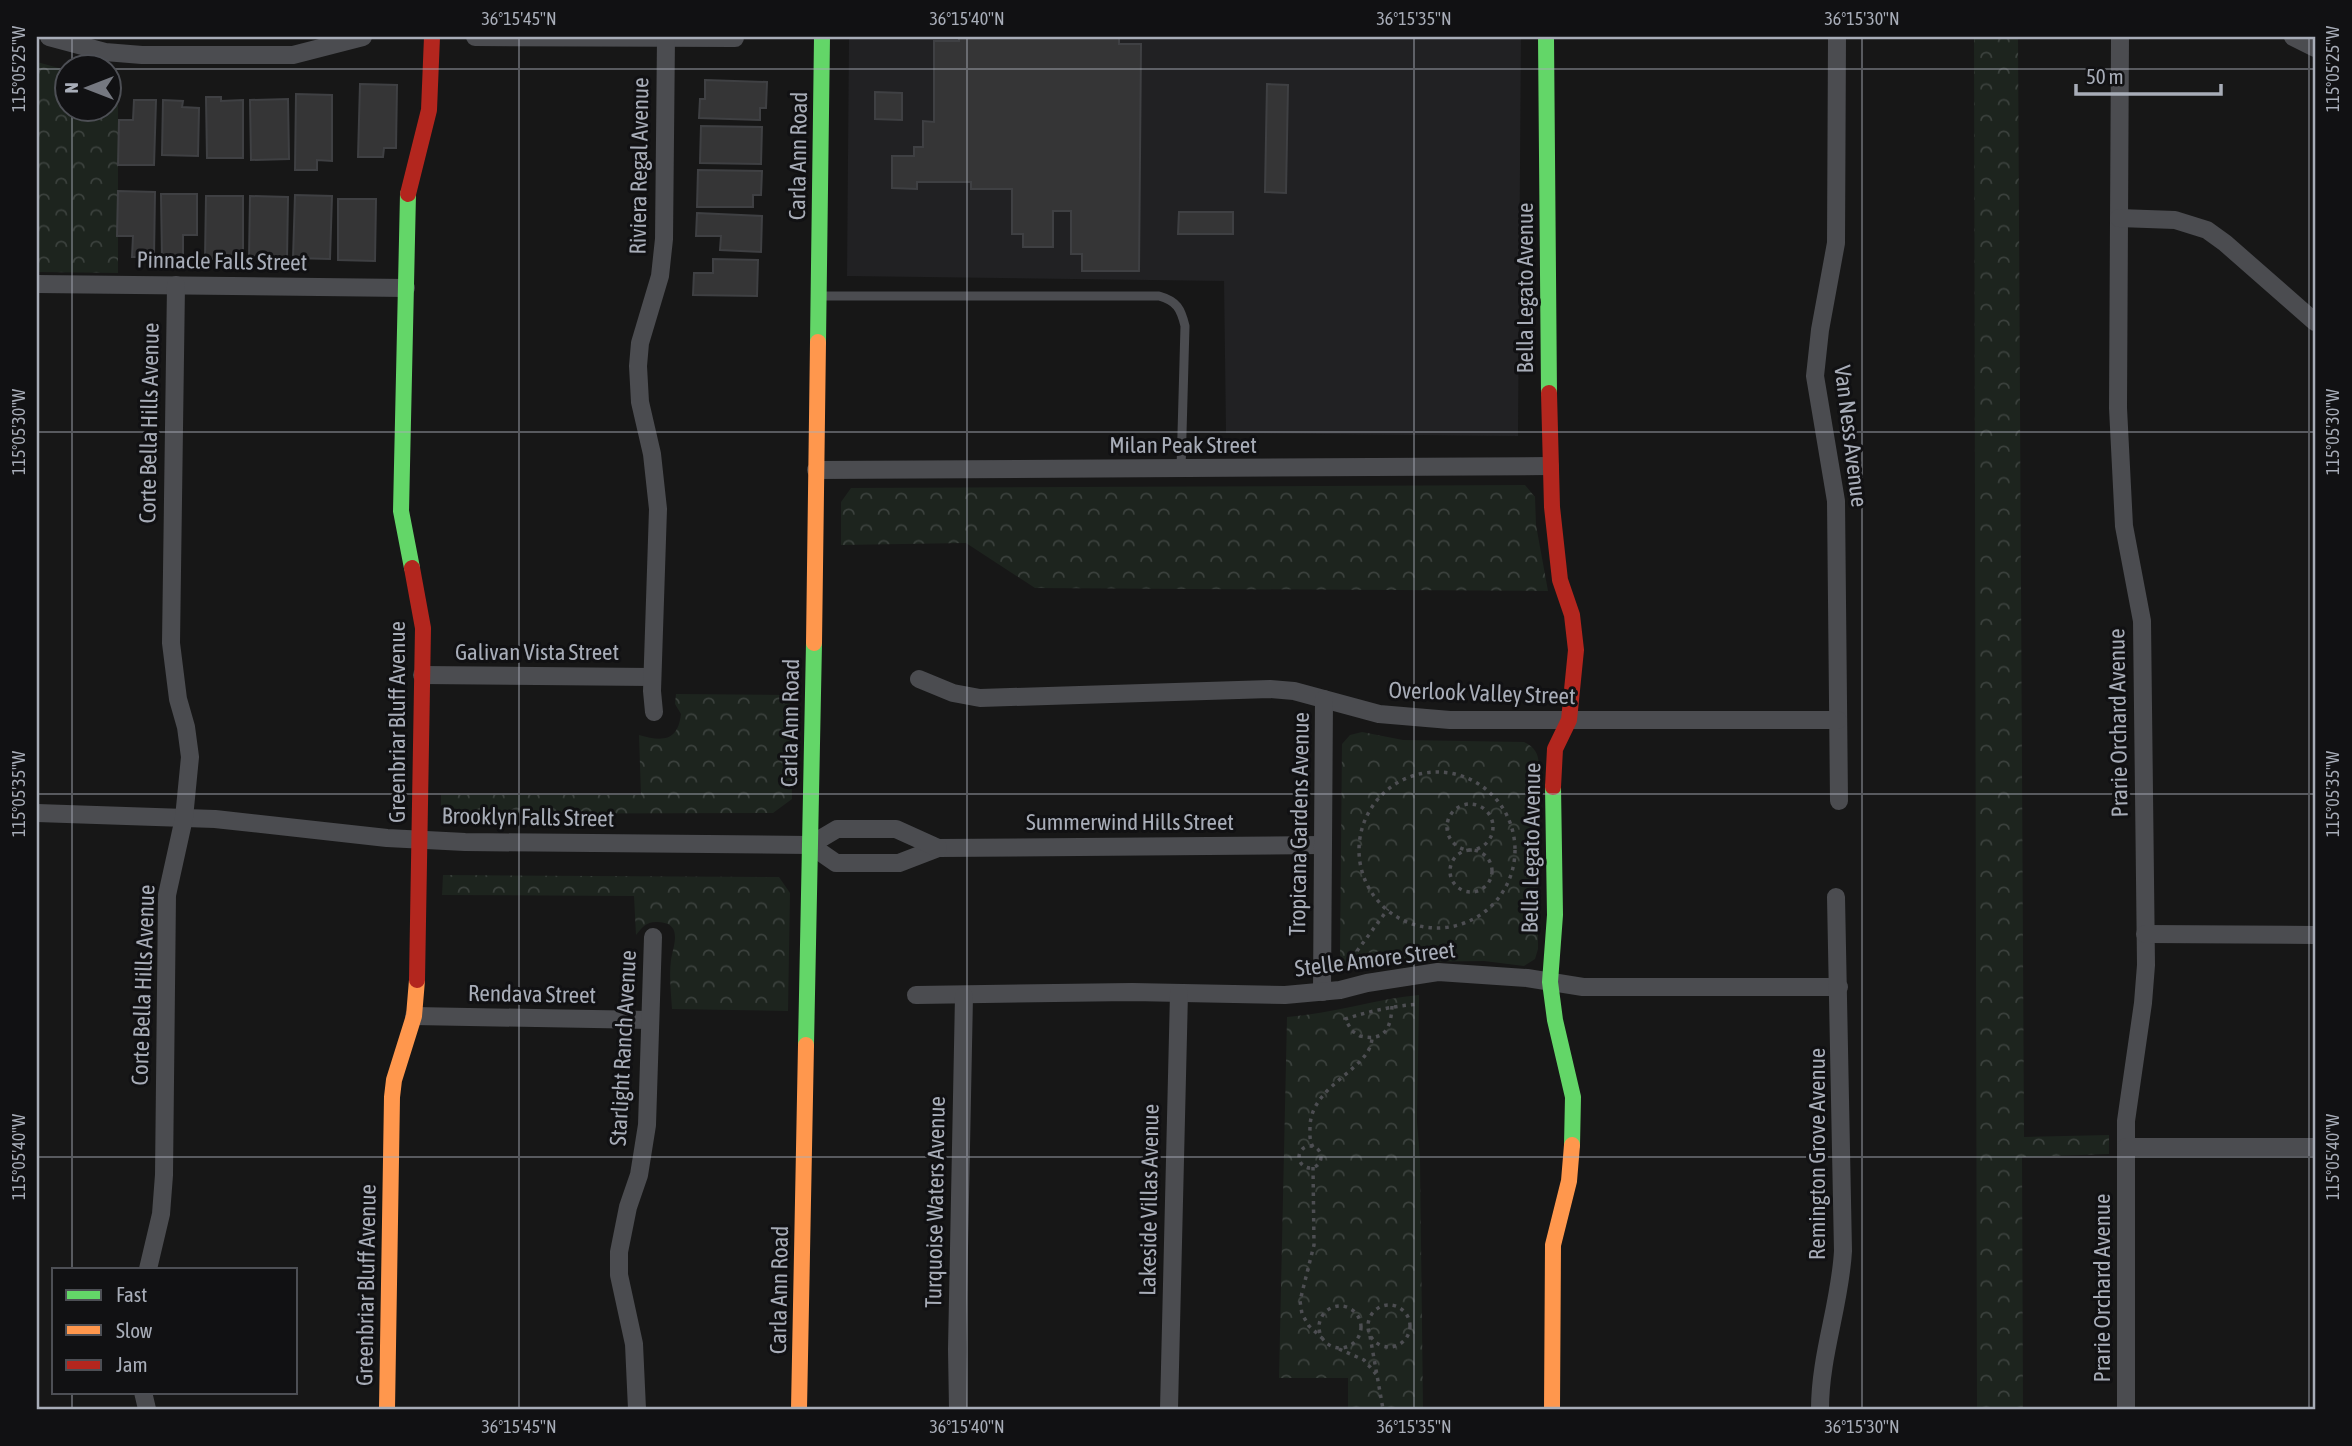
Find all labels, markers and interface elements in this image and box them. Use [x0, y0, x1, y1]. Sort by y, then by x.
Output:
text: 36°15'45"N [481, 8, 557, 29]
text: 36°15'40"N [929, 8, 1005, 29]
text: 36°15'35"N [1376, 8, 1452, 29]
text: 36°15'30"N [1824, 8, 1900, 29]
text: 115°05'25"W [8, 26, 29, 112]
text: 115°05'25"W [2322, 26, 2343, 112]
north arrow [52, 52, 122, 122]
scale bar [2076, 52, 2221, 96]
text: 50 m [2086, 64, 2124, 88]
street label: Riviera Regal Avenue [624, 77, 654, 255]
text: N [60, 82, 82, 94]
street label: Carla Ann Road [784, 92, 812, 220]
street label: Bella Legato Avenue [1512, 203, 1538, 373]
street label: Pinnacle Falls Street [137, 247, 307, 275]
street label: Corte Bella Hills Avenue [134, 322, 164, 524]
street label: Van Ness Avenue [1829, 364, 1873, 508]
text: 115°05'30"W [8, 389, 29, 475]
text: 115°05'30"W [2322, 389, 2343, 475]
street label: Milan Peak Street [1109, 432, 1257, 458]
street label: Greenbriar Bluff Avenue [384, 621, 410, 823]
street label: Prarie Orchard Avenue [2103, 628, 2133, 818]
street label: Galivan Vista Street [455, 639, 619, 665]
street label: Carla Ann Road [776, 659, 804, 787]
street label: Overlook Valley Street [1388, 677, 1576, 709]
street label: Tropicana Gardens Avenue [1284, 712, 1314, 936]
text: 115°05'35"W [8, 751, 29, 837]
text: 115°05'35"W [2322, 751, 2343, 837]
street label: Bella Legato Avenue [1517, 762, 1545, 934]
street label: Brooklyn Falls Street [442, 802, 614, 832]
street label: Summerwind Hills Street [1026, 809, 1234, 835]
street label: Corte Bella Hills Avenue [127, 884, 159, 1086]
street label: Stelle Amore Street [1293, 936, 1457, 982]
street label: Starlight Ranch Avenue [605, 950, 641, 1146]
street label: Rendava Street [468, 980, 596, 1008]
street label: Remington Grove Avenue [1804, 1048, 1830, 1260]
street label: Turquoise Waters Avenue [920, 1096, 950, 1308]
street label: Lakeside Villas Avenue [1134, 1104, 1164, 1296]
text: 115°05'40"W [8, 1114, 29, 1200]
text: 115°05'40"W [2322, 1114, 2343, 1200]
street label: Greenbriar Bluff Avenue [351, 1184, 381, 1386]
street label: Prarie Orchard Avenue [2089, 1193, 2115, 1383]
street label: Carla Ann Road [765, 1226, 793, 1354]
legend [52, 1268, 298, 1394]
text: Fast [116, 1282, 147, 1306]
text: Slow [116, 1318, 153, 1342]
text: Jam [116, 1352, 148, 1376]
text: 36°15'45"N [481, 1416, 557, 1437]
text: 36°15'40"N [929, 1416, 1005, 1437]
text: 36°15'35"N [1376, 1416, 1452, 1437]
text: 36°15'30"N [1824, 1416, 1900, 1437]

